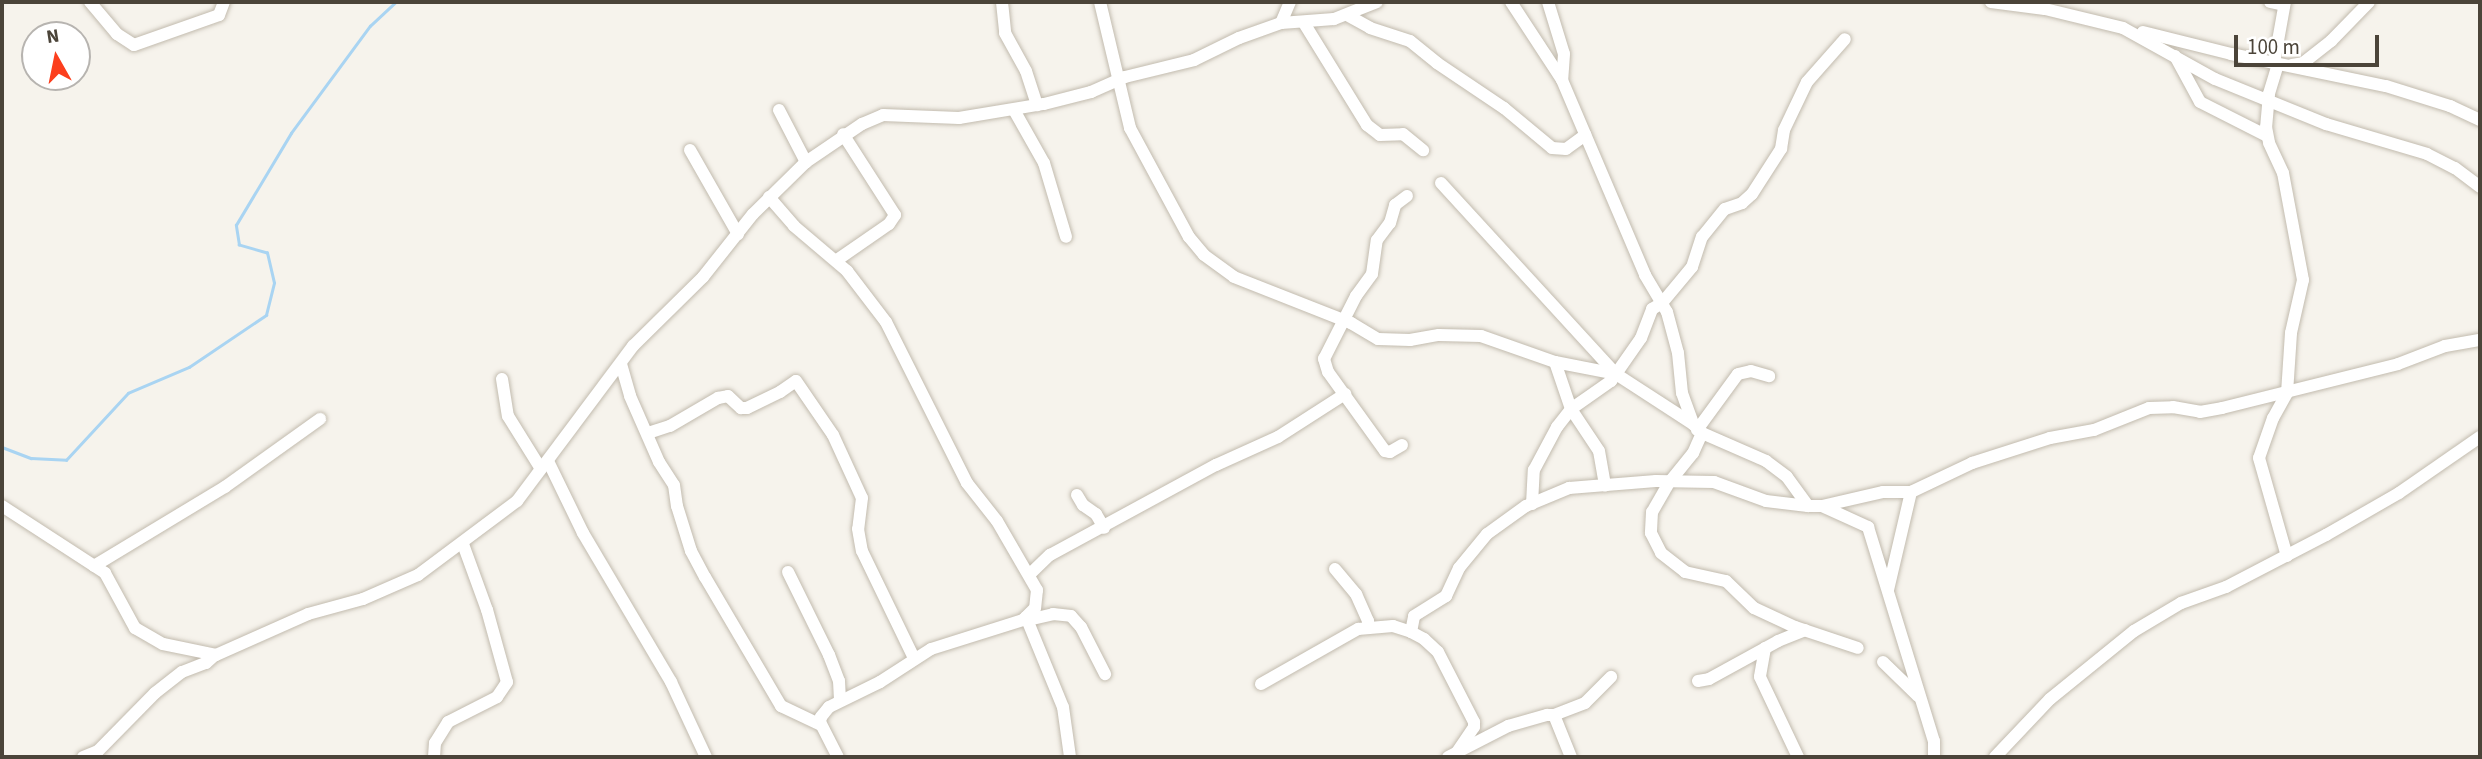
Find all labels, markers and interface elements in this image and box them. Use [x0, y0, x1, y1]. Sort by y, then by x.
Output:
north arrow [21, 21, 91, 91]
scale bar [2237, 21, 2382, 65]
text: N [45, 22, 61, 51]
text: 100 m [2247, 32, 2300, 62]

